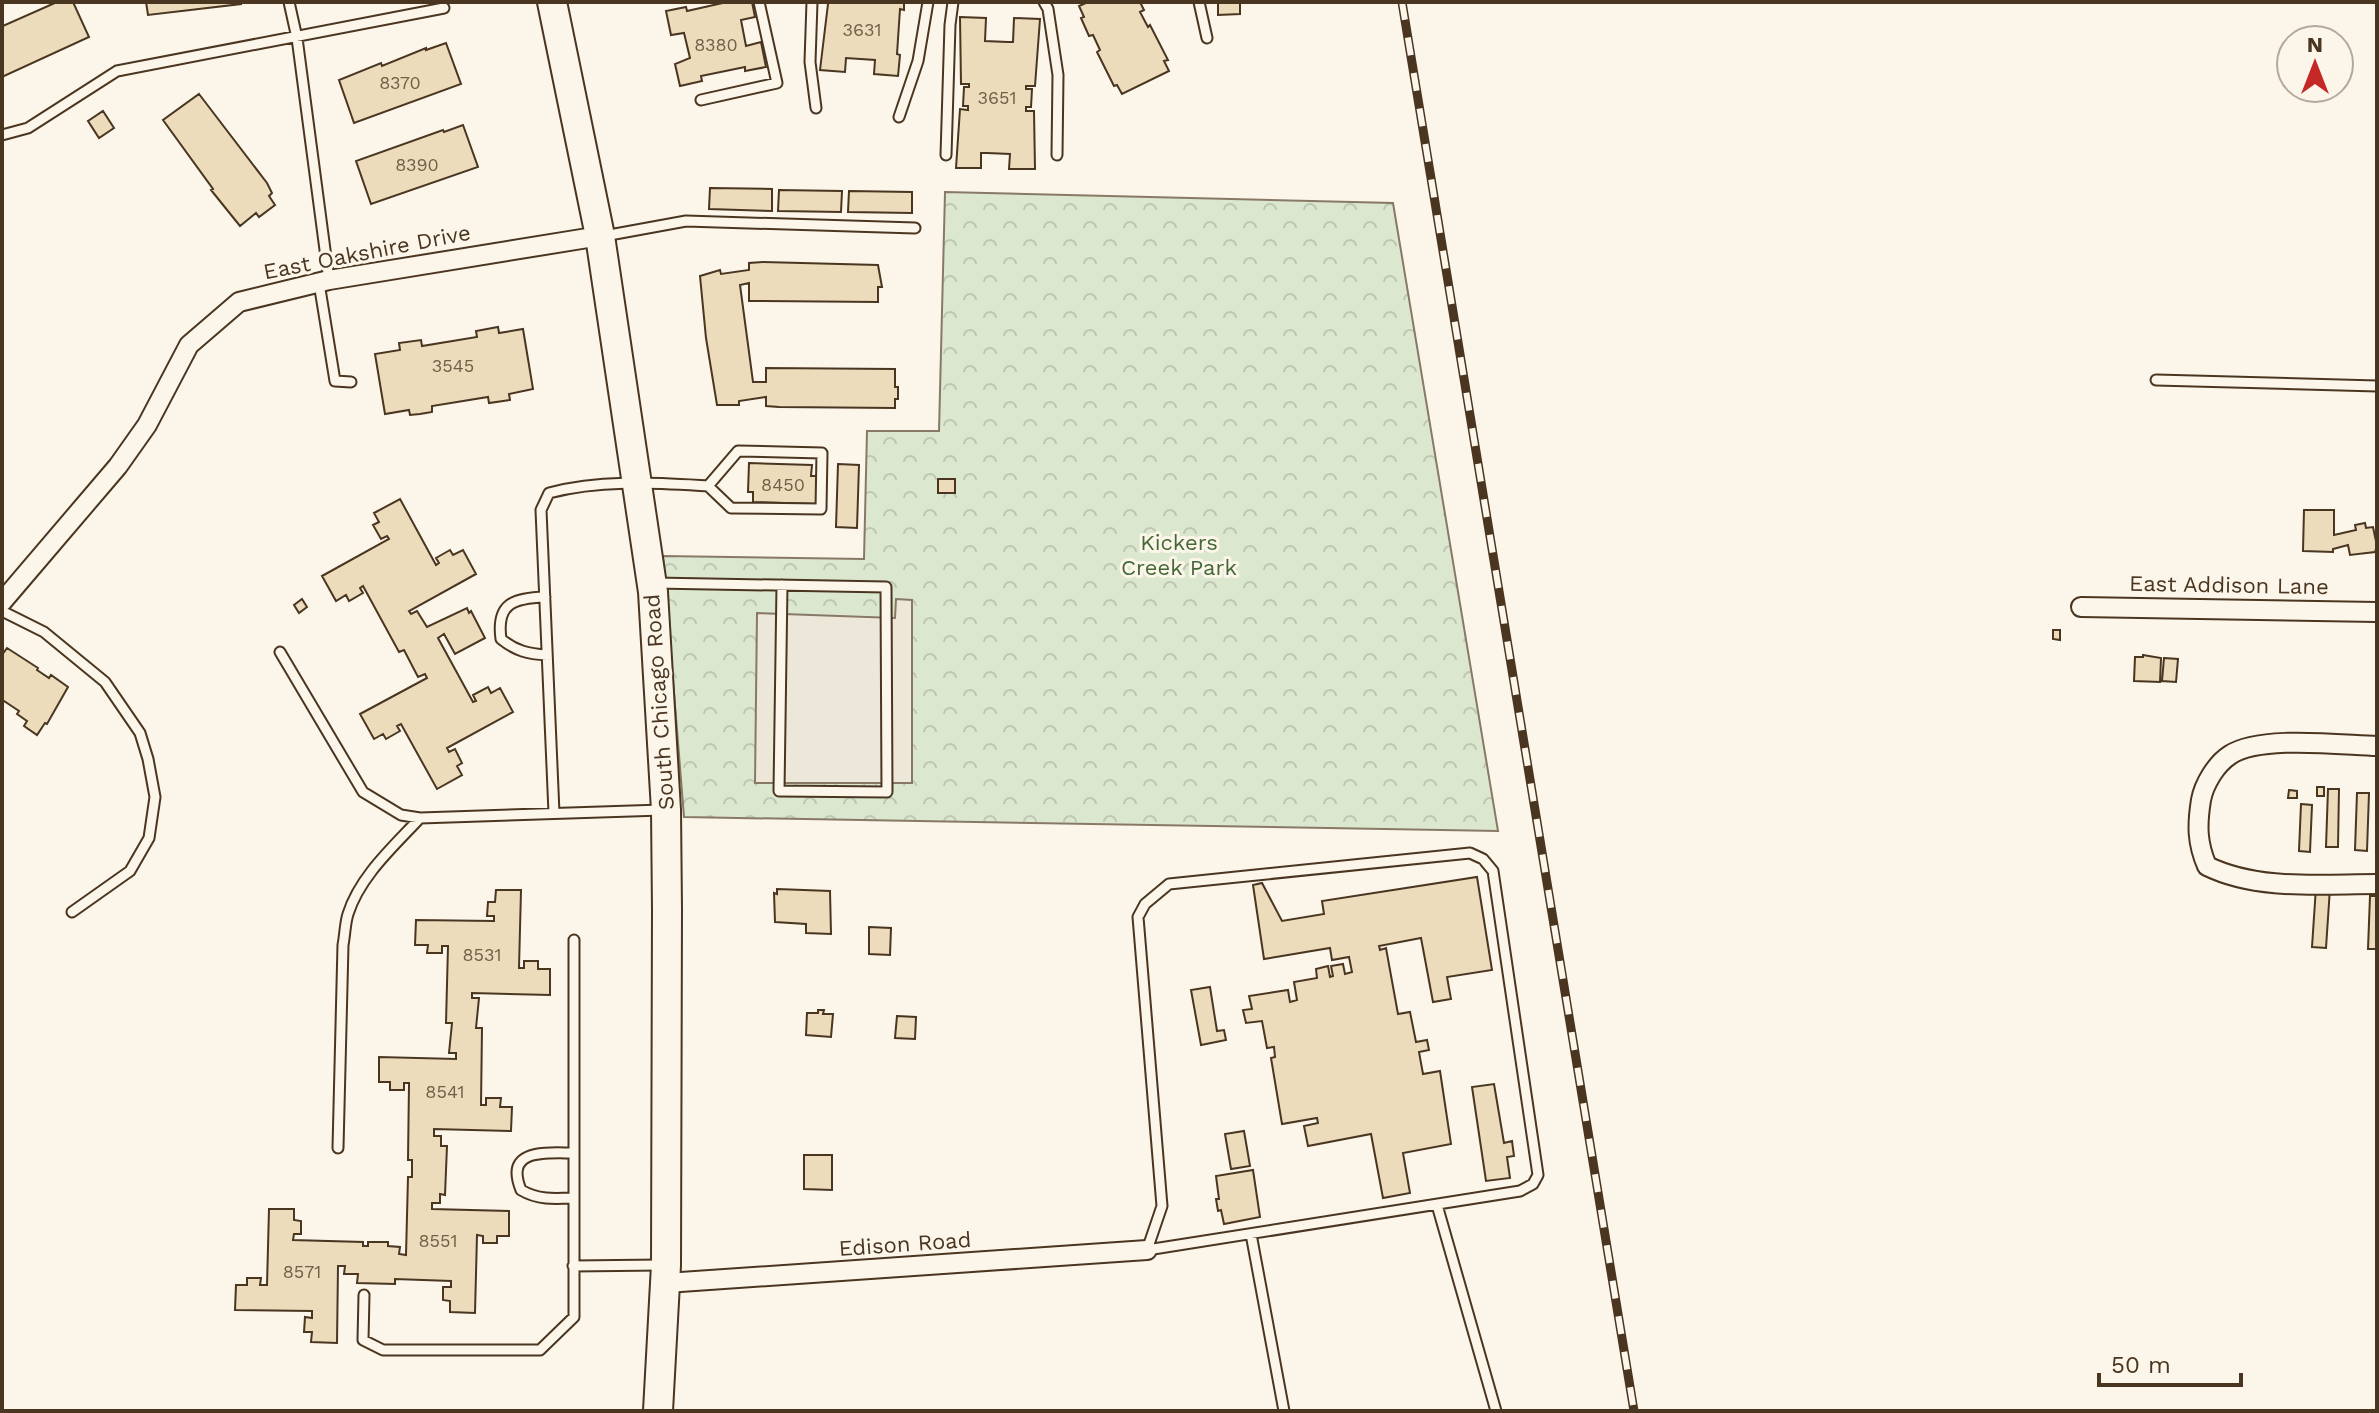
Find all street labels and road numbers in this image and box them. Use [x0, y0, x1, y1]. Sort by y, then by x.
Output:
street label: East Oakshire Drive [261, 220, 473, 284]
street label: East Addison Lane [2129, 571, 2329, 599]
street label: South Chicago Road [639, 593, 679, 811]
street label: Edison Road [838, 1227, 972, 1261]

